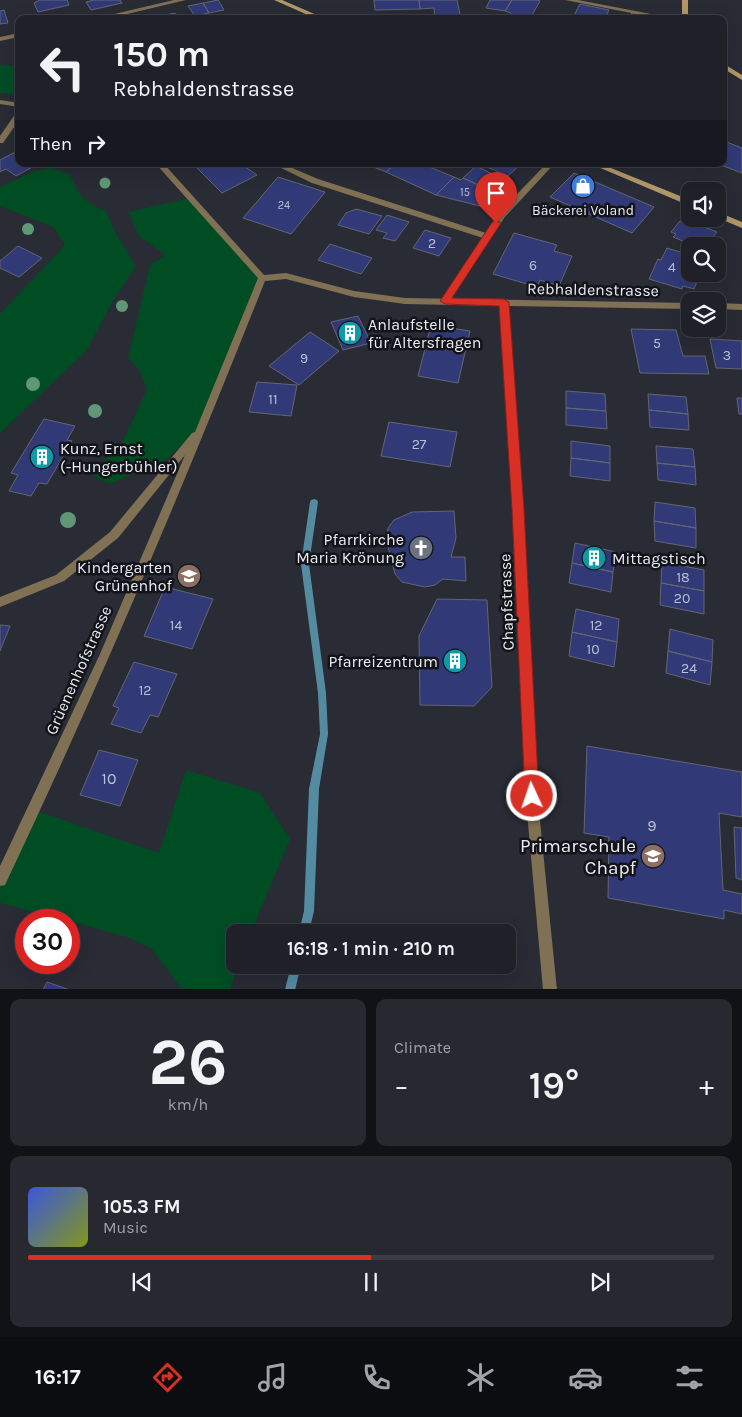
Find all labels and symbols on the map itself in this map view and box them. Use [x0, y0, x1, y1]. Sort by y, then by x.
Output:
pin [475, 172, 517, 223]
shop icon: Bäckerei Voland [570, 173, 596, 199]
house number: 15 [460, 186, 470, 199]
house number: 24 [278, 199, 290, 212]
place label: Bäckerei Voland [532, 202, 634, 219]
house number: 2 [428, 235, 436, 252]
house number: 6 [529, 257, 537, 274]
house number: 4 [668, 259, 676, 276]
street label: Rebhaldenstrasse [527, 279, 659, 300]
place label: Anlaufstelle für Altersfragen [368, 315, 481, 352]
building icon: Anlaufstelle für Altersfragen [337, 320, 363, 346]
house number: 5 [653, 335, 661, 352]
house number: 3 [723, 347, 731, 364]
house number: 9 [300, 350, 308, 367]
house number: 11 [268, 391, 278, 408]
house number: 27 [412, 436, 427, 453]
place label: Kunz, Ernst (-Hungerbühler) [60, 439, 177, 476]
building icon: Kunz, Ernst (-Hungerbühler) [29, 444, 55, 470]
place label: Pfarrkirche Maria Krönung [296, 530, 404, 567]
church icon: Pfarrkirche Maria Krönung [408, 535, 434, 561]
building icon: Mittagstisch [581, 545, 607, 571]
place label: Mittagstisch [612, 549, 706, 568]
street label: Chapfstrasse [495, 553, 518, 651]
place label: Kindergarten Grünenhof [77, 558, 173, 595]
school or university icon: Kindergarten Grünenhof [176, 563, 202, 589]
house number: 18 [676, 569, 690, 586]
house number: 20 [674, 590, 690, 607]
street label: Grüenenhofstrasse [41, 603, 115, 738]
house number: 14 [170, 617, 182, 634]
house number: 12 [590, 617, 602, 634]
house number: 10 [587, 641, 599, 658]
building icon: Pfarreizentrum [442, 648, 468, 674]
place label: Pfarreizentrum [328, 652, 438, 671]
house number: 24 [681, 660, 697, 677]
house number: 12 [139, 682, 151, 699]
house number: 10 [102, 769, 116, 788]
position arrow [505, 769, 557, 821]
house number: 9 [647, 816, 657, 835]
place label: Primarschule Chapf [520, 835, 636, 879]
school or university icon: Primarschule Chapf [640, 843, 666, 869]
speed limit sign: 30 [15, 909, 80, 974]

